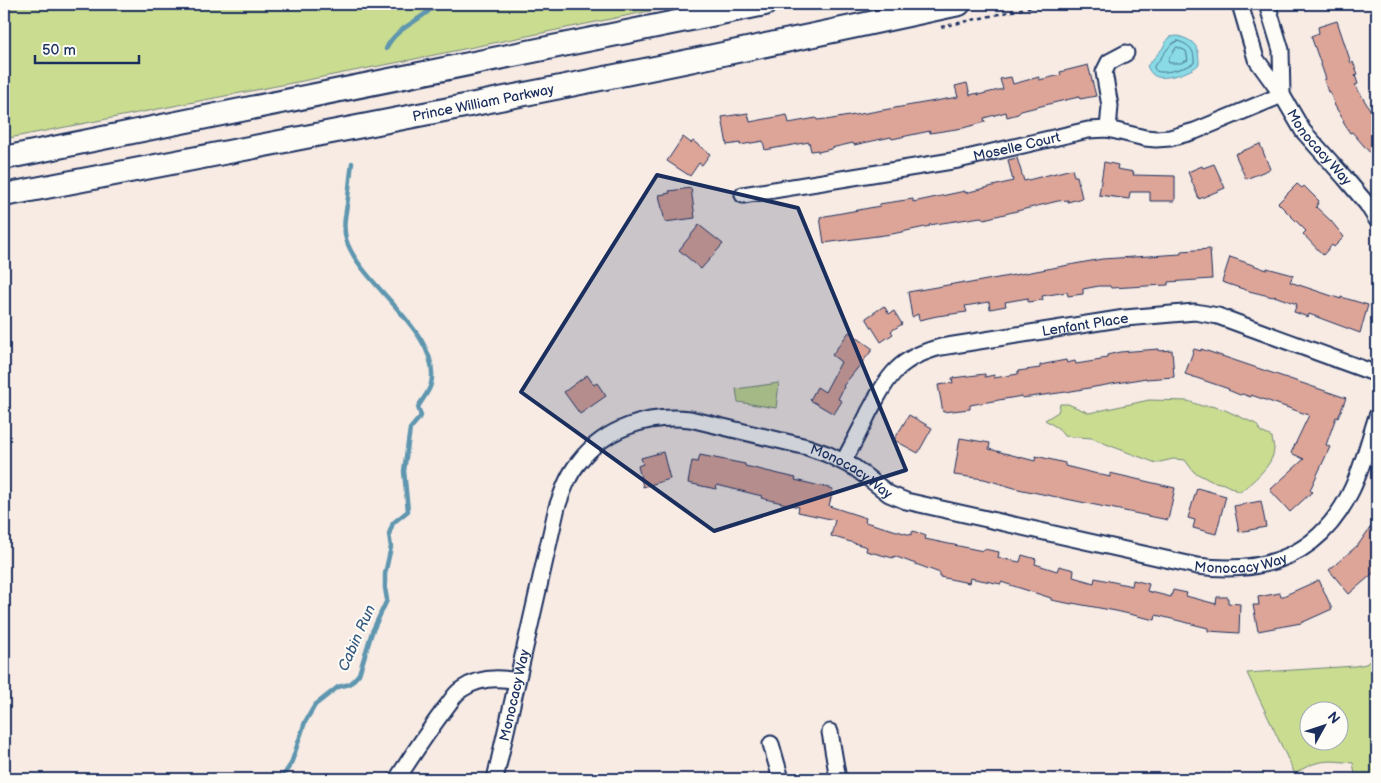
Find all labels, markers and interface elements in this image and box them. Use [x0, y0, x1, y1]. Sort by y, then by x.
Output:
scale bar [35, 32, 139, 64]
text: 50 m [42, 41, 76, 60]
street label: Prince William Parkway [411, 80, 556, 125]
street label: Monocacy Way [1283, 106, 1356, 189]
street label: Moselle Court [972, 128, 1062, 165]
street label: Lenfant Place [1041, 309, 1129, 339]
street label: Monocacy Way [808, 440, 897, 503]
street label: Monocacy Way [1193, 549, 1290, 577]
water label: Cabin Run [334, 602, 380, 674]
street label: Monocacy Way [495, 647, 533, 743]
north arrow [1298, 700, 1348, 750]
text: N [1324, 708, 1343, 727]

